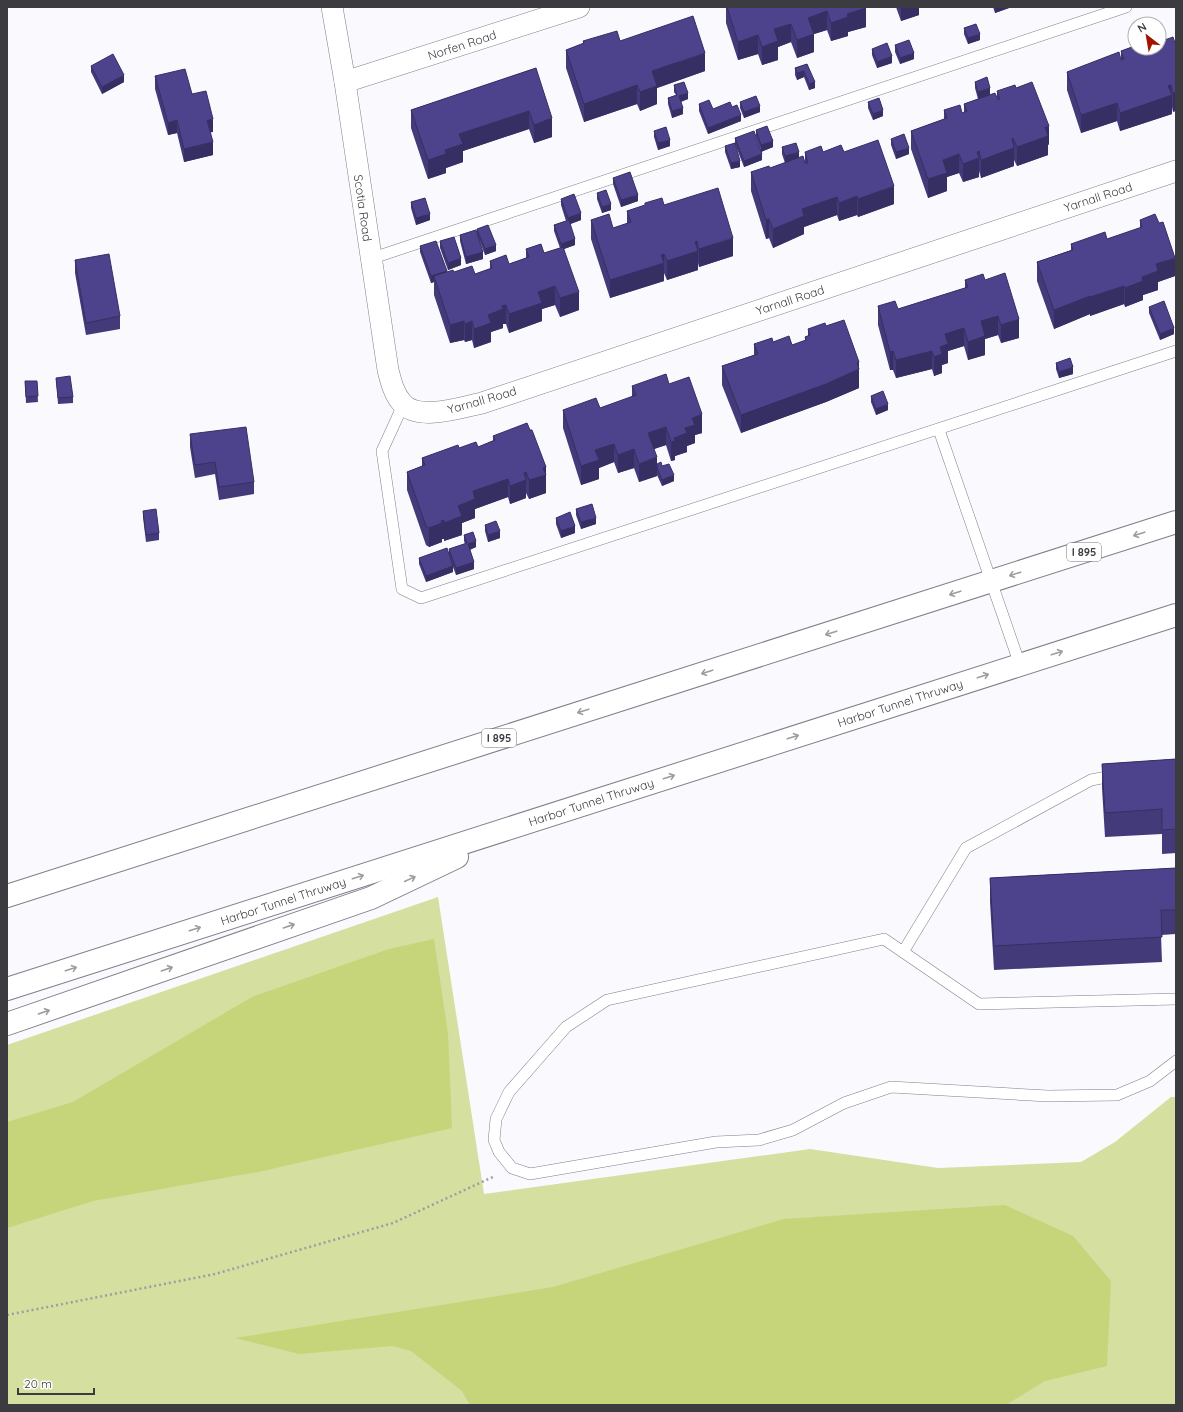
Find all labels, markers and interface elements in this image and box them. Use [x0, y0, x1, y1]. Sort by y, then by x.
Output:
north arrow [1127, 16, 1167, 56]
text: N [1135, 19, 1149, 36]
street label: Norfen Road [426, 27, 498, 63]
street label: Scotia Road [351, 174, 375, 242]
street label: Yarnall Road [1062, 179, 1134, 215]
street label: Yarnall Road [754, 282, 826, 318]
street label: Yarnall Road [446, 383, 518, 417]
one-way arrow [1133, 531, 1146, 538]
road number: I 895 [1067, 543, 1101, 561]
one-way arrow [1009, 571, 1022, 578]
one-way arrow [948, 590, 961, 597]
one-way arrow [825, 629, 837, 637]
one-way arrow [1050, 649, 1063, 656]
one-way arrow [700, 669, 713, 676]
one-way arrow [977, 672, 989, 680]
street label: Harbor Tunnel Thruway [835, 676, 965, 730]
one-way arrow [576, 708, 589, 715]
road number: I 895 [482, 729, 516, 747]
one-way arrow [786, 733, 798, 741]
one-way arrow [662, 773, 675, 780]
street label: Harbor Tunnel Thruway [526, 775, 656, 829]
one-way arrow [352, 873, 365, 880]
street label: Harbor Tunnel Thruway [218, 874, 348, 928]
one-way arrow [404, 875, 416, 882]
one-way arrow [283, 922, 295, 930]
one-way arrow [188, 925, 201, 932]
one-way arrow [64, 965, 77, 972]
one-way arrow [160, 965, 173, 972]
one-way arrow [37, 1007, 49, 1015]
scale bar [18, 1370, 94, 1396]
text: 20 m [24, 1376, 52, 1391]

